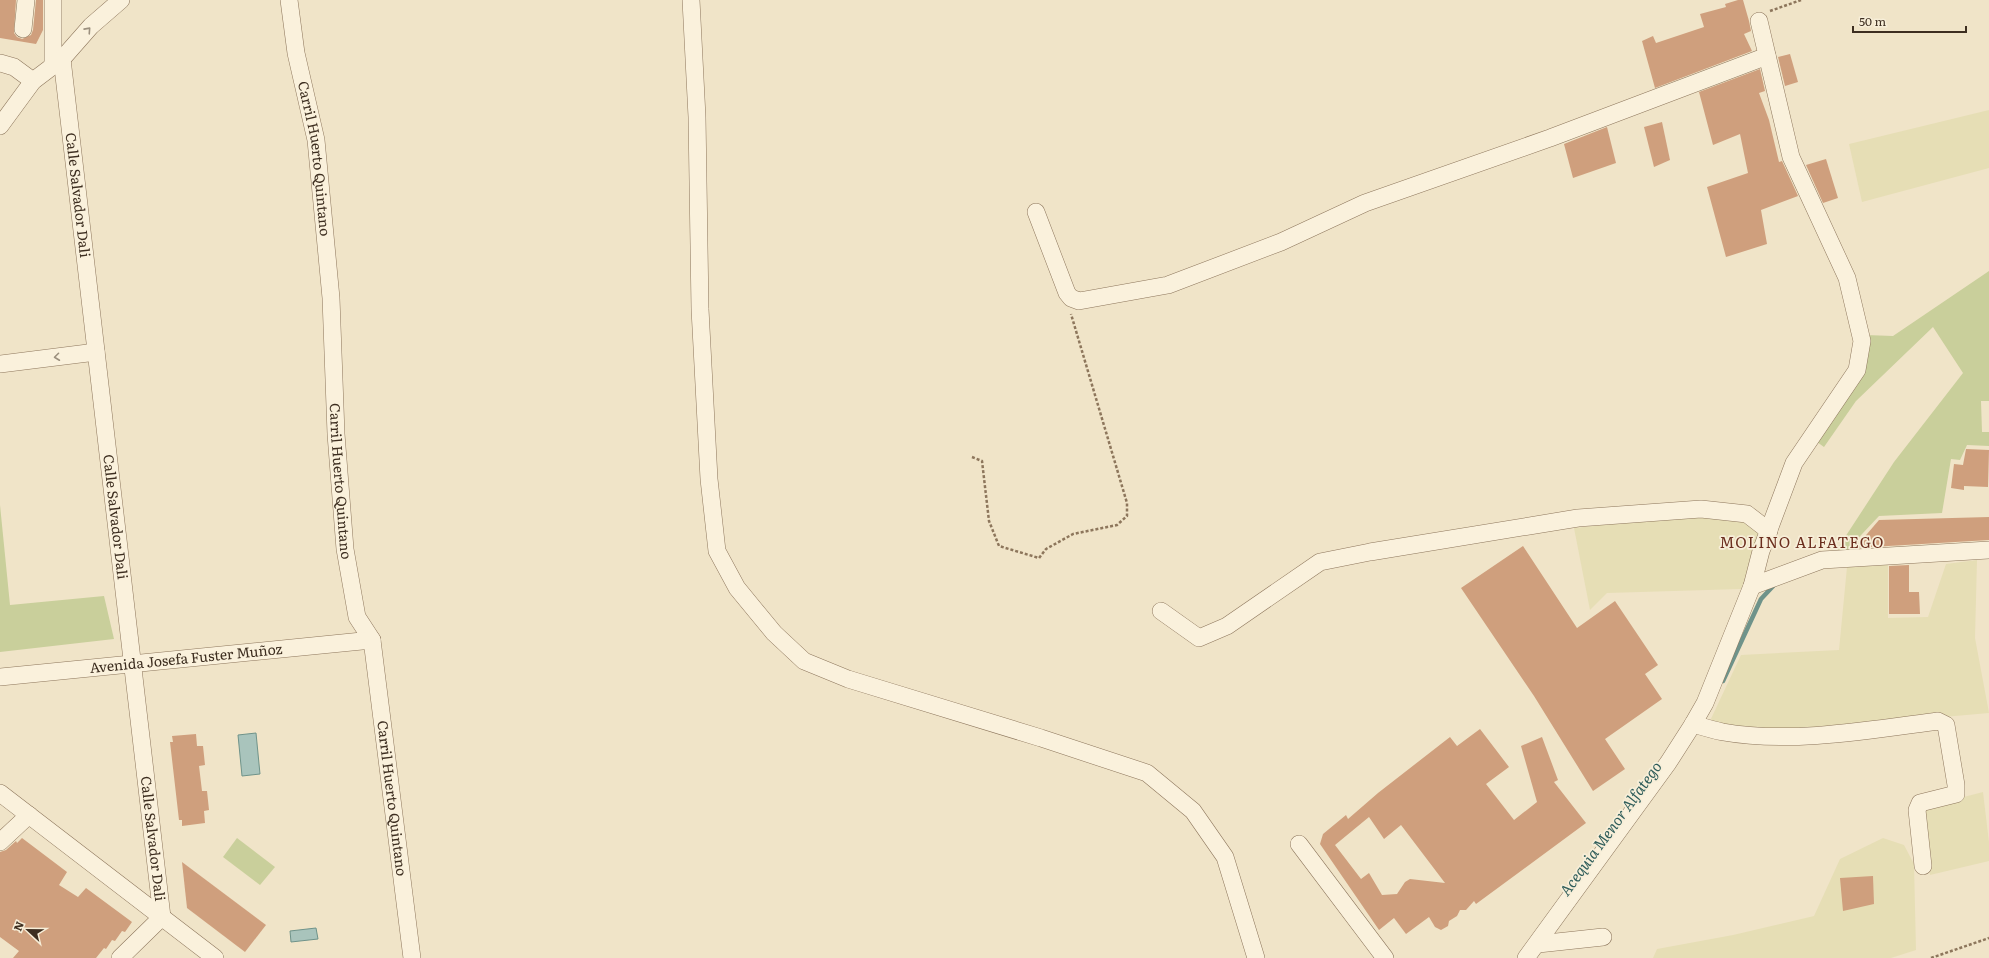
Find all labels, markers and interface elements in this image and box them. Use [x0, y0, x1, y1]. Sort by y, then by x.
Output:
scale bar [1853, 8, 1966, 34]
text: 50 m [1859, 12, 1886, 30]
one-way arrow [83, 27, 90, 35]
street label: Carril Huerto Quintano [294, 79, 336, 237]
street label: Calle Salvador Dali [62, 131, 96, 259]
one-way arrow [54, 352, 60, 361]
street label: Carril Huerto Quintano [326, 403, 358, 561]
street label: Calle Salvador Dali [99, 453, 134, 581]
district label: MOLINO ALFATEGO [1720, 530, 1884, 553]
street label: Avenida Josefa Fuster Muñoz [89, 638, 283, 677]
street label: Carril Huerto Quintano [373, 719, 413, 877]
water label: Acequia Menor Alfatego [1553, 756, 1667, 900]
street label: Calle Salvador Dali [137, 775, 171, 903]
north arrow [8, 910, 48, 950]
text: N [9, 919, 27, 933]

